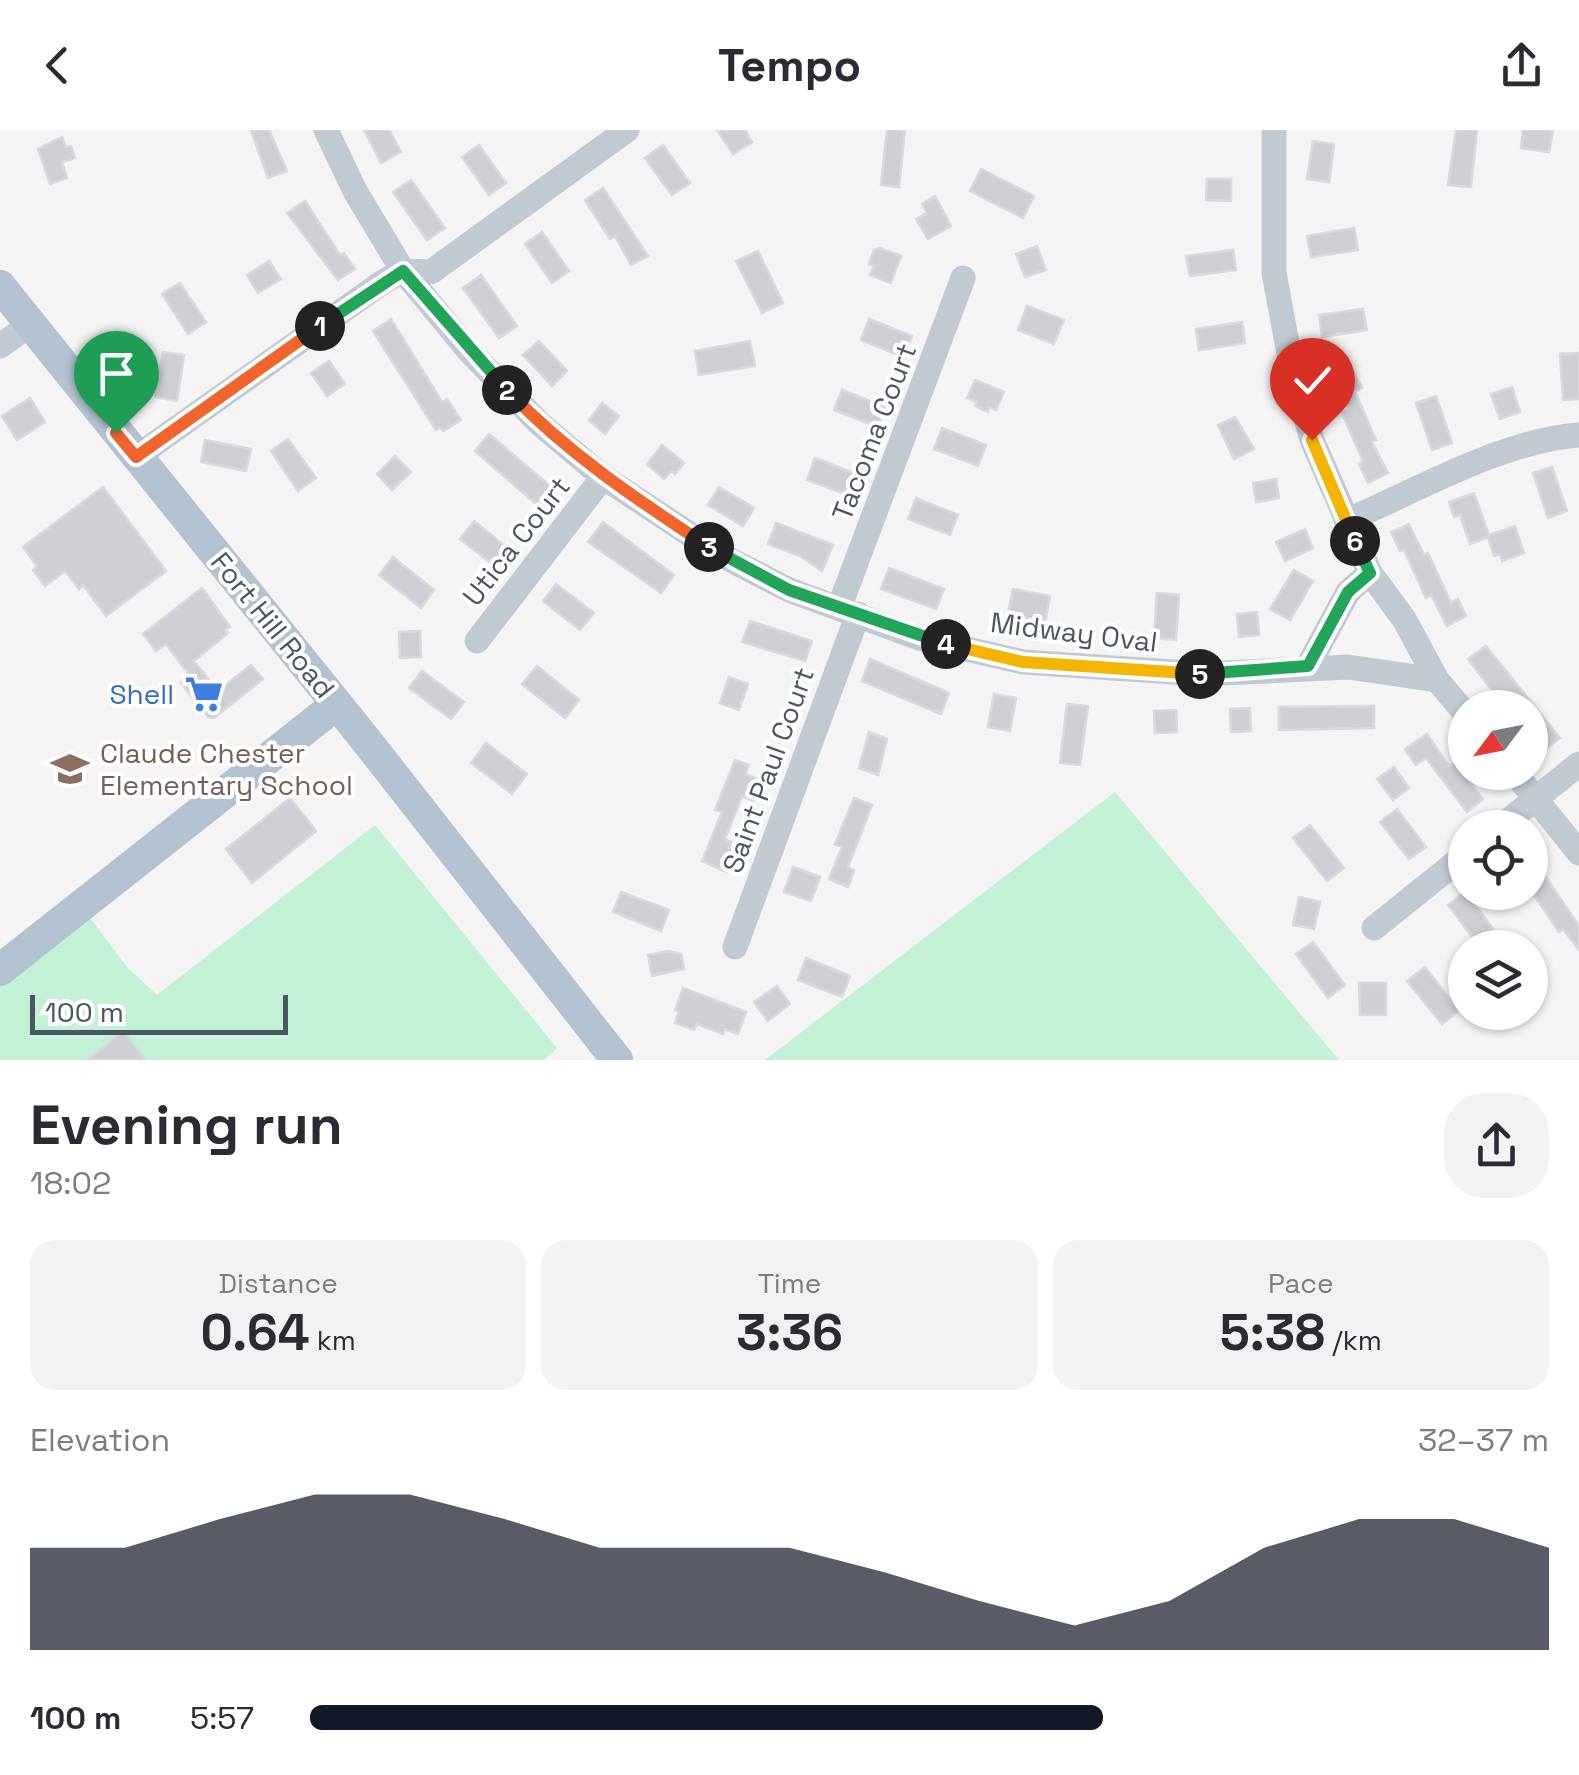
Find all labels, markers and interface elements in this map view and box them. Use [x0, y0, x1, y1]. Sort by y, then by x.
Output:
text: Tempo [718, 37, 861, 94]
icon: back [30, 38, 85, 93]
icon: share [1494, 38, 1549, 93]
pin: 1 [295, 301, 345, 351]
text: 1 [314, 308, 326, 344]
pin [74, 331, 159, 434]
street label: Tacoma Court [824, 338, 924, 526]
pin [1270, 338, 1355, 441]
icon: arrive [89, 346, 144, 401]
icon: check [1285, 353, 1340, 408]
pin: 2 [482, 365, 532, 415]
text: 2 [499, 372, 515, 408]
street label: Utica Court [454, 469, 578, 613]
pin: 6 [1330, 516, 1380, 566]
pin: 3 [684, 522, 734, 572]
text: 6 [1346, 523, 1364, 559]
text: 3 [700, 529, 718, 565]
street label: Fort Hill Road [203, 545, 343, 705]
street label: Midway Oval [989, 604, 1159, 660]
pin: 4 [921, 619, 971, 669]
text: 4 [937, 626, 955, 662]
pin: 5 [1175, 649, 1225, 699]
text: 5 [1192, 656, 1208, 692]
street label: Saint Paul Court [714, 662, 822, 878]
supermarket icon: Shell [183, 673, 225, 715]
place label: Shell [109, 676, 174, 712]
north arrow [1448, 690, 1548, 790]
map controls [1448, 690, 1548, 1030]
place label: Claude Chester Elementary School [100, 735, 353, 803]
school or university icon: Claude Chester Elementary School [49, 748, 91, 790]
button: locate [1448, 810, 1548, 910]
button: layers [1448, 930, 1548, 1030]
scale bar [30, 990, 288, 1034]
text: 100 m [45, 994, 124, 1030]
text: Evening run [30, 1090, 343, 1160]
button: share [1444, 1093, 1549, 1198]
text: 18:02 [30, 1163, 111, 1203]
text: Distance [219, 1265, 338, 1301]
text: Time [758, 1265, 821, 1301]
text: Pace [1268, 1265, 1334, 1301]
text: 0.64 [201, 1301, 309, 1365]
text: 3:36 [736, 1301, 843, 1365]
text: 5:38 [1220, 1301, 1325, 1365]
text: km [309, 1322, 356, 1358]
text: /km [1325, 1322, 1382, 1358]
text: Elevation [30, 1420, 170, 1460]
text: 32–37 m [1418, 1420, 1549, 1460]
text: 100 m [30, 1698, 121, 1738]
text: 5:57 [190, 1698, 254, 1738]

